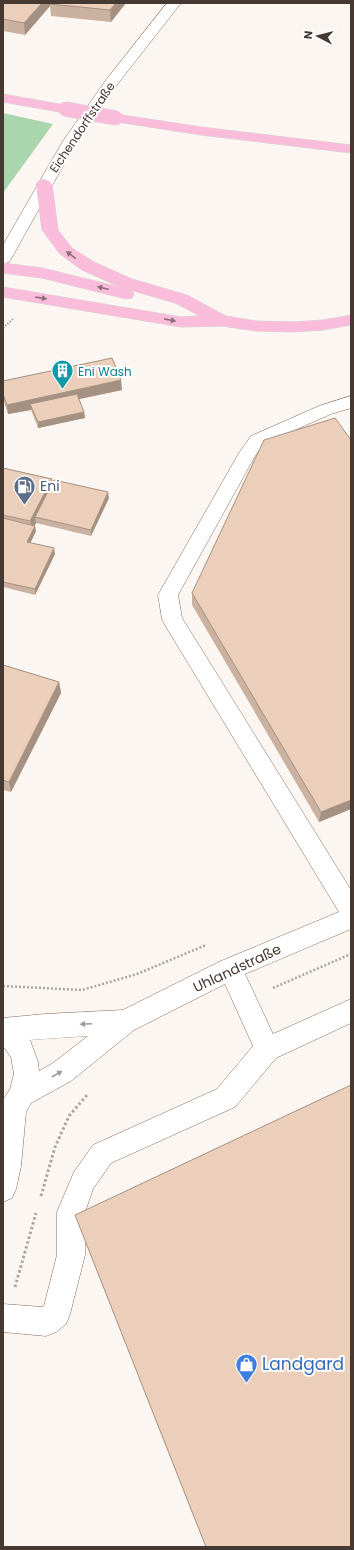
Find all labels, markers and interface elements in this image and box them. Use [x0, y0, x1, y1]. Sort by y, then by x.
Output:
north arrow [298, 16, 338, 56]
text: N [300, 30, 317, 40]
street label: Eichendorffstraße [45, 78, 119, 176]
one-way arrow [66, 251, 77, 260]
one-way arrow [97, 285, 109, 291]
one-way arrow [35, 295, 47, 301]
one-way arrow [163, 317, 176, 323]
building icon: Eni Wash [49, 358, 75, 391]
place label: Eni Wash [78, 363, 132, 380]
fuel station icon: Eni [11, 473, 37, 506]
place label: Eni [40, 476, 60, 496]
street label: Uhlandstraße [190, 939, 285, 997]
one-way arrow [79, 1021, 92, 1027]
one-way arrow [51, 1071, 63, 1078]
shop icon: Landgard [233, 1351, 259, 1384]
place label: Landgard [262, 1352, 344, 1376]

